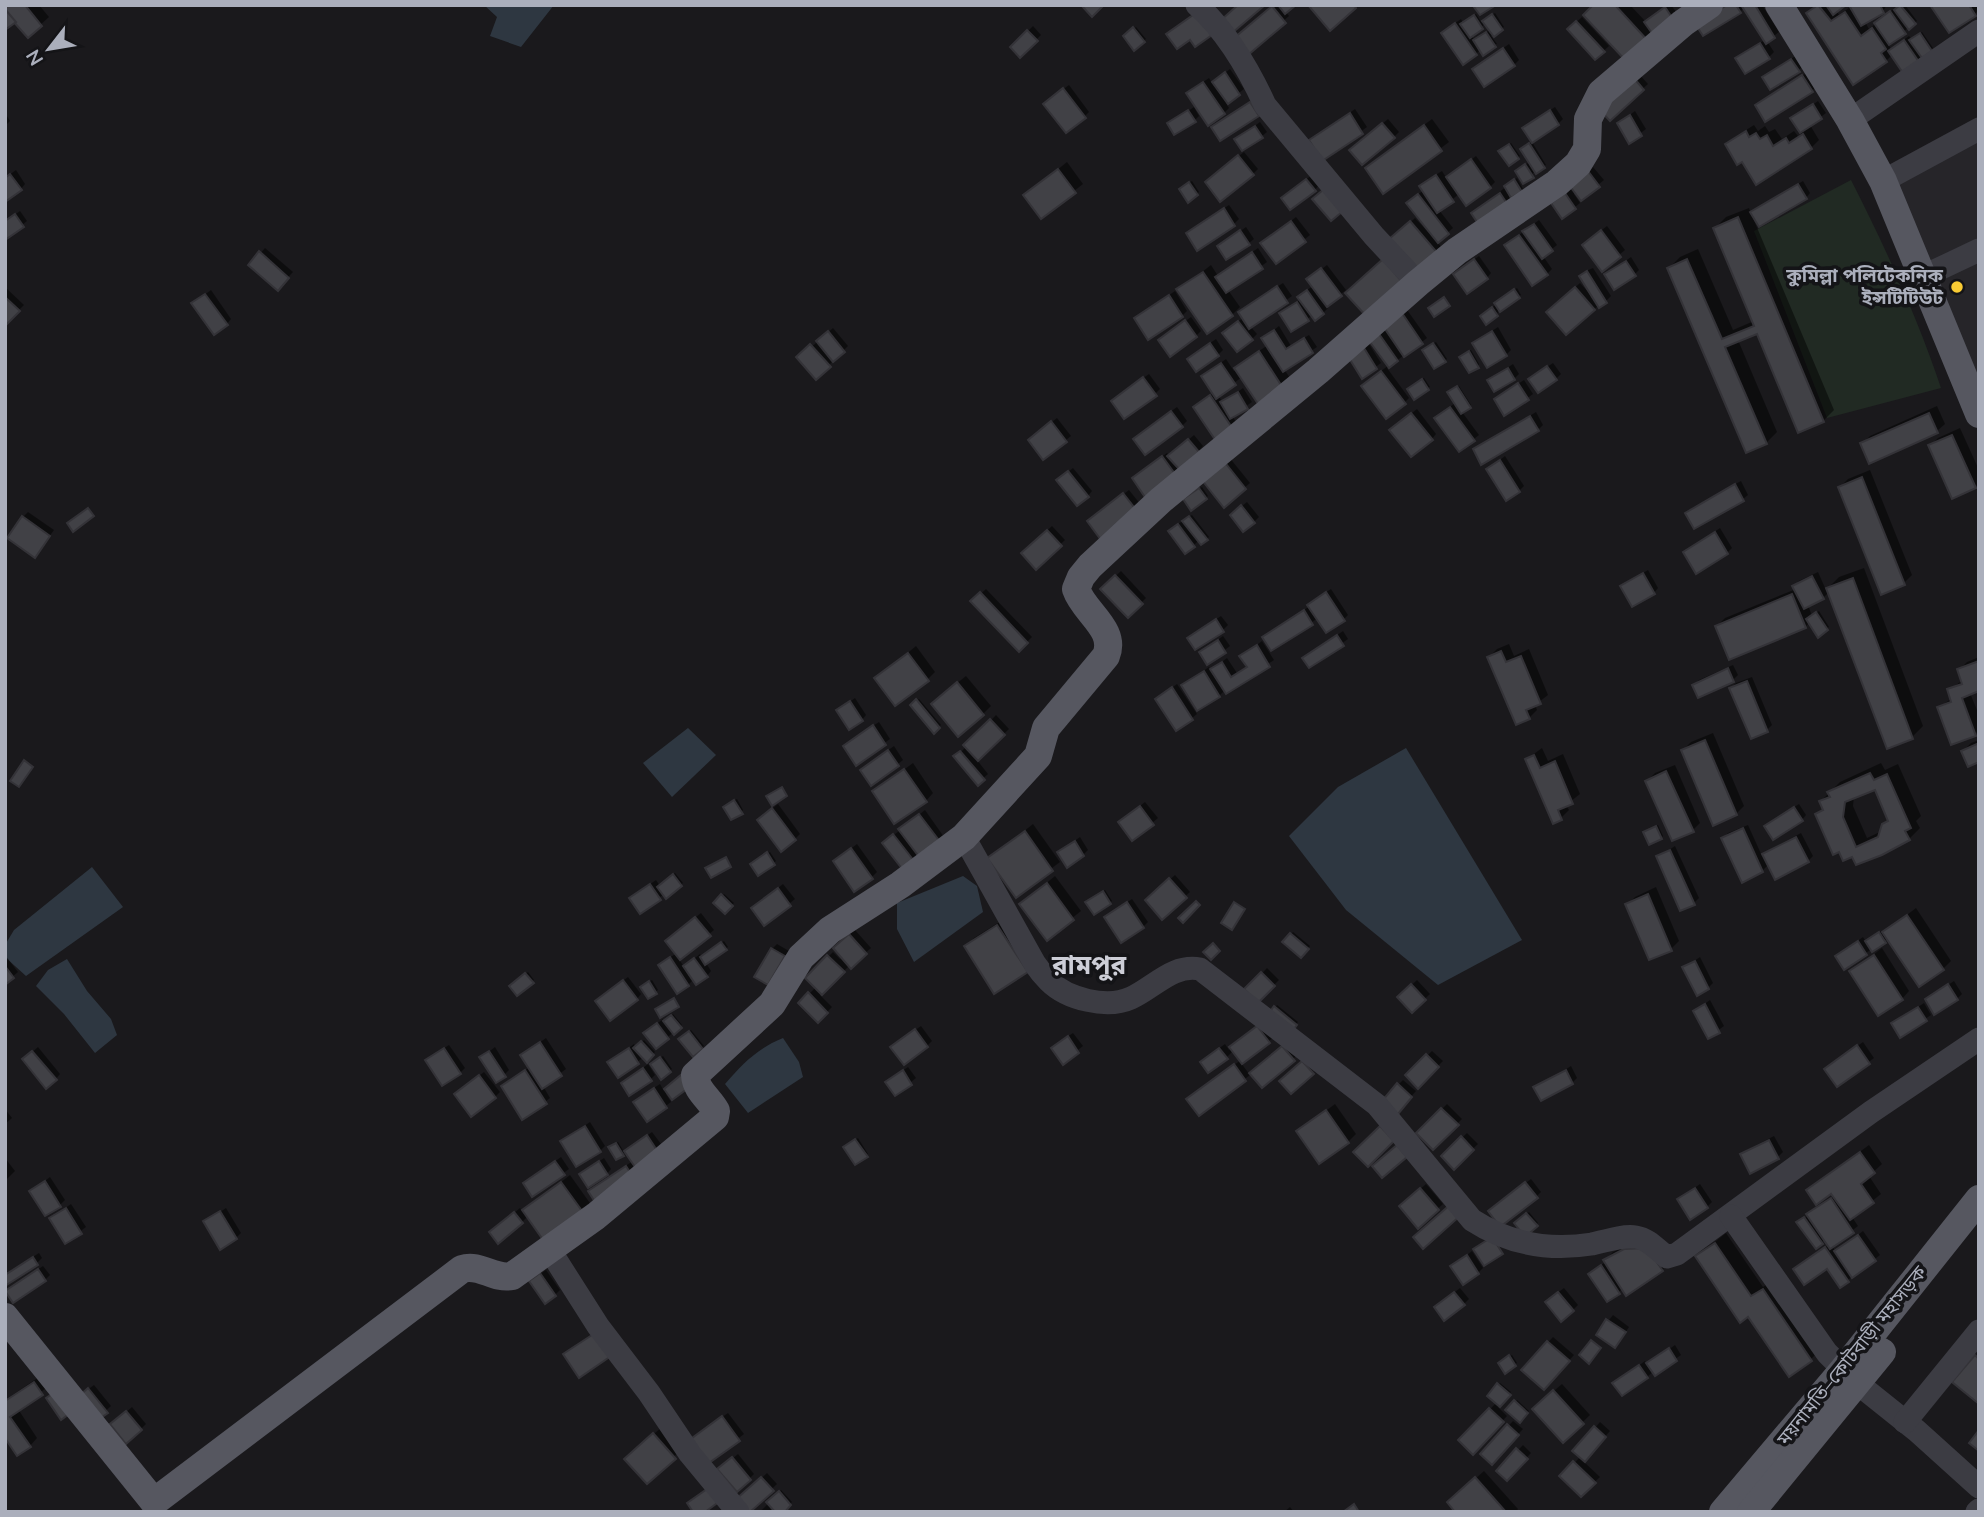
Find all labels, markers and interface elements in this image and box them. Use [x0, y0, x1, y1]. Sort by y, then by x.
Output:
north arrow [14, 14, 84, 84]
text: N [20, 44, 50, 70]
place label: কুমিল্লা পলিটেকনিক ইন্সটিটিউট [1785, 263, 1944, 311]
marker: কুমিল্লা পলিটেকনিক ইন্সটিটিউট [1949, 279, 1965, 295]
district label: রামপুর [1051, 948, 1126, 983]
street label: ময়নামতি–কোটবাড়ী মহাসড়ক [1771, 1260, 1933, 1452]

